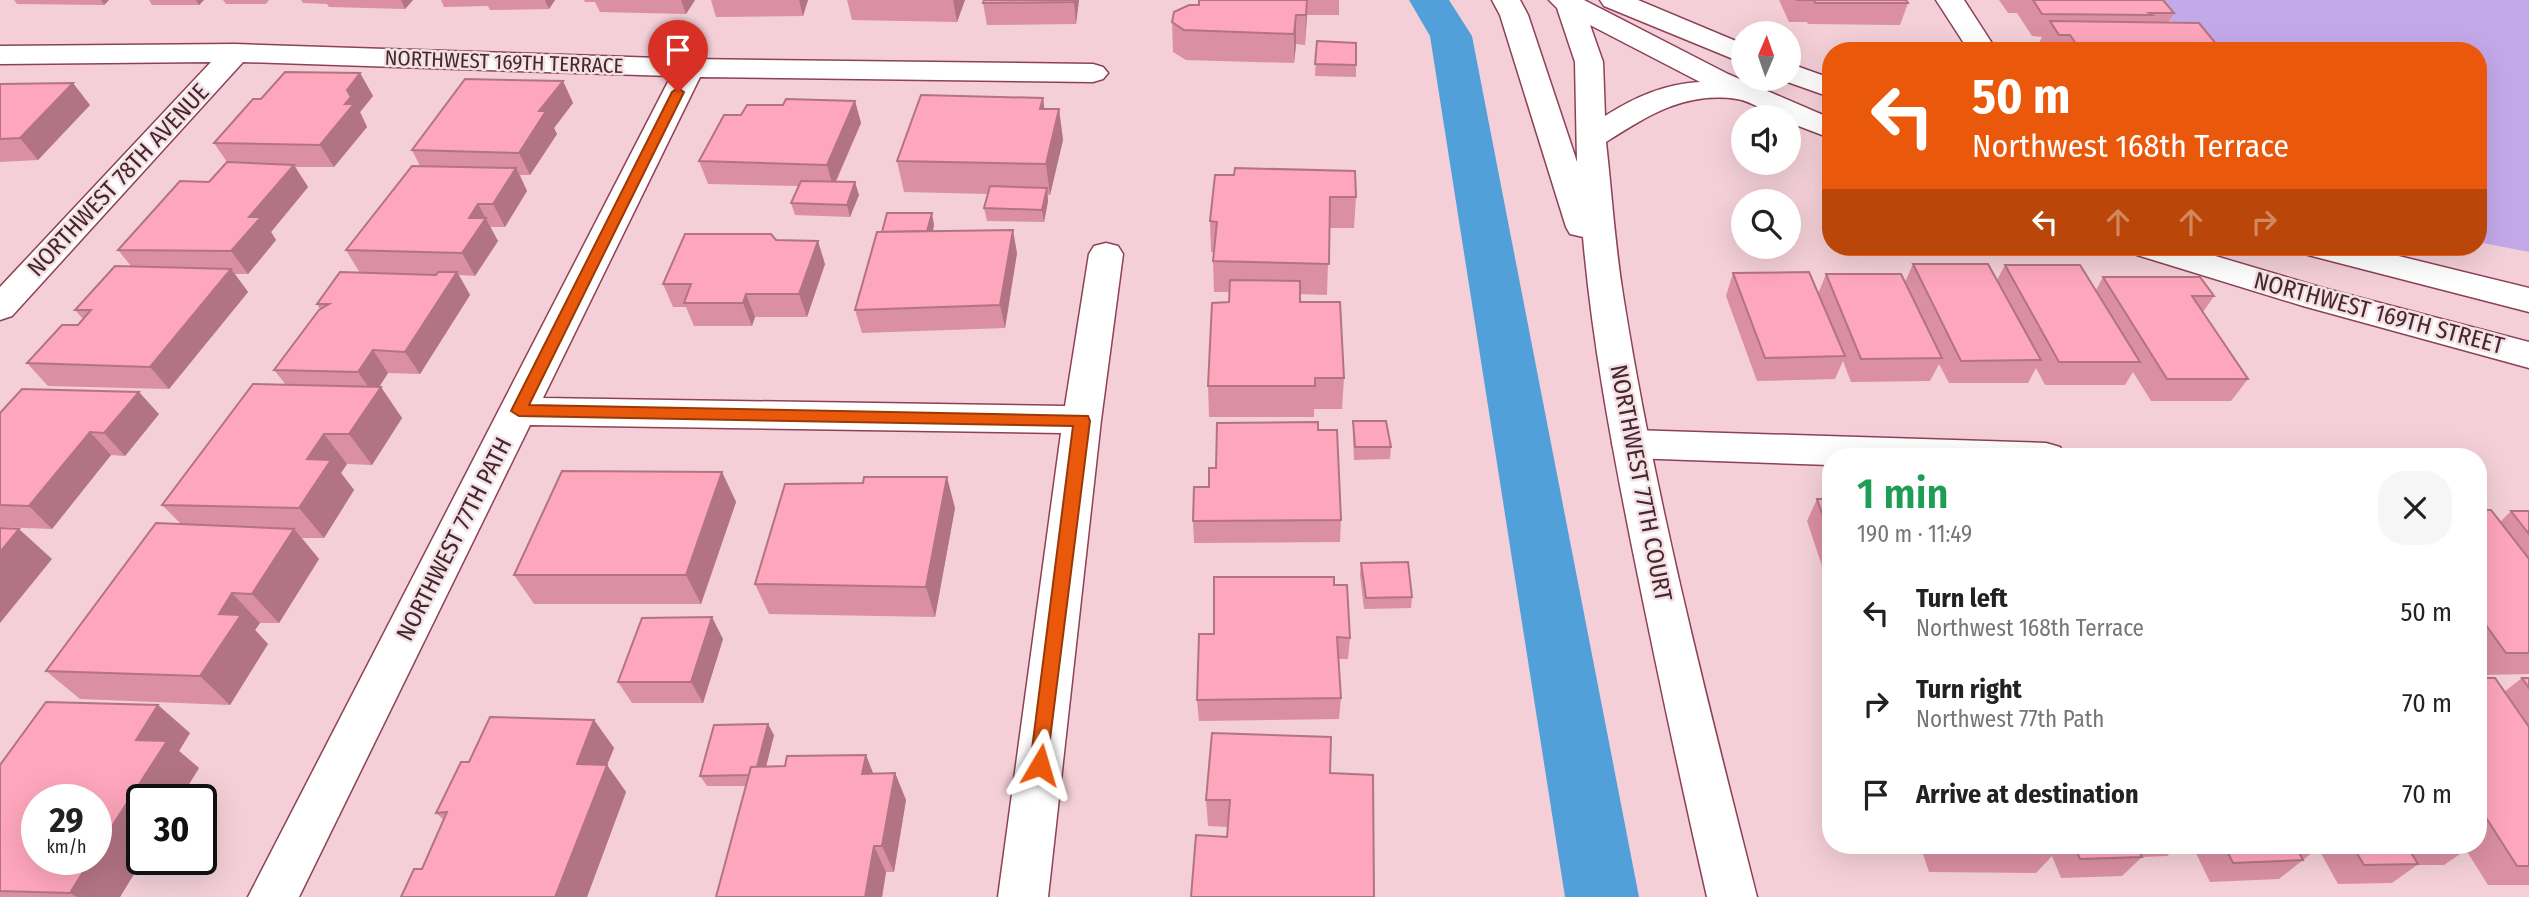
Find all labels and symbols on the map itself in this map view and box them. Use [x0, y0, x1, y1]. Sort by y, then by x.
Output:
pin [648, 20, 708, 92]
north arrow [1731, 21, 1801, 91]
street label: NORTHWEST 169TH TERRACE [384, 45, 624, 79]
street label: NORTHWEST 78TH AVENUE [22, 78, 214, 282]
street label: NORTHWEST 169TH STREET [2251, 266, 2507, 360]
street label: NORTHWEST 77TH COURT [1604, 362, 1678, 604]
street label: NORTHWEST 77TH PATH [391, 433, 517, 645]
position arrow [1003, 728, 1077, 802]
speed limit sign: 30 [126, 784, 217, 875]

